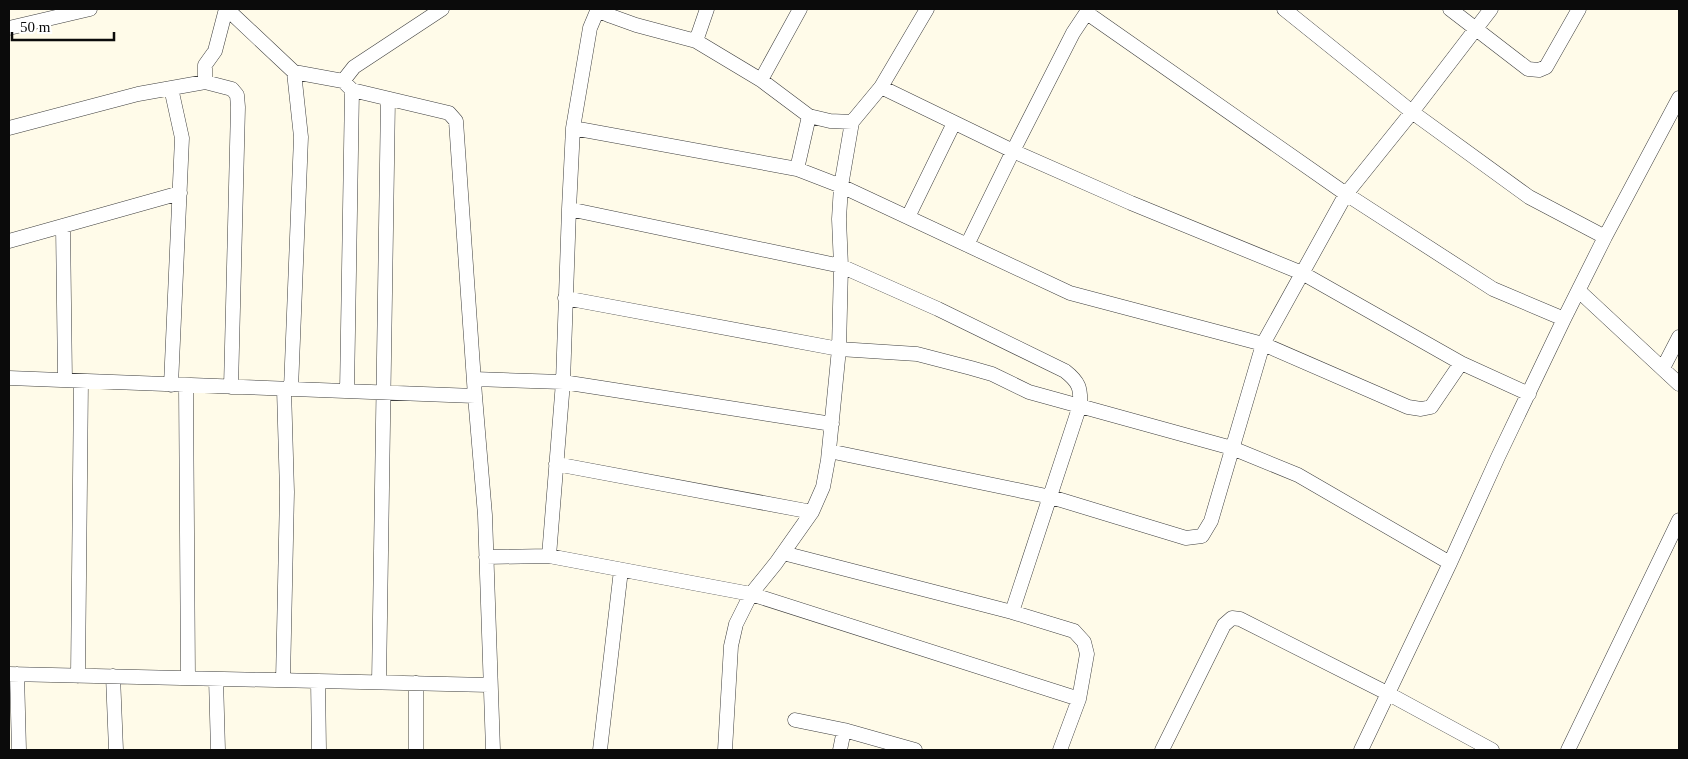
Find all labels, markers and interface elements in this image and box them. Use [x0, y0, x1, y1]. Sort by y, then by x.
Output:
scale bar [12, 10, 115, 42]
text: 50 m [20, 19, 51, 35]

